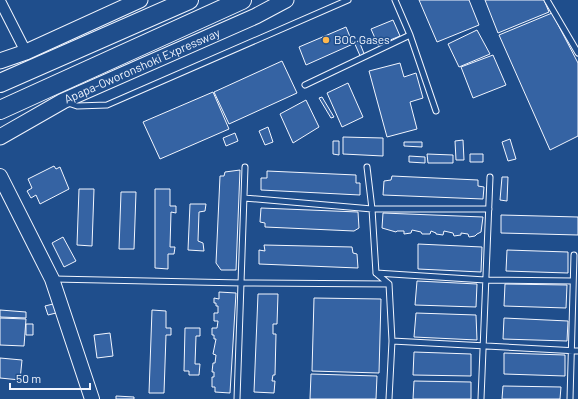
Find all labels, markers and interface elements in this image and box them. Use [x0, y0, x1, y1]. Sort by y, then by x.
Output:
street label: Apapa-Oworonshoki Expressway [62, 25, 222, 106]
place label: BOC Gases [334, 32, 390, 46]
marker: BOC Gases [321, 35, 331, 45]
scale bar [10, 365, 90, 391]
text: 50 m [16, 371, 41, 385]

